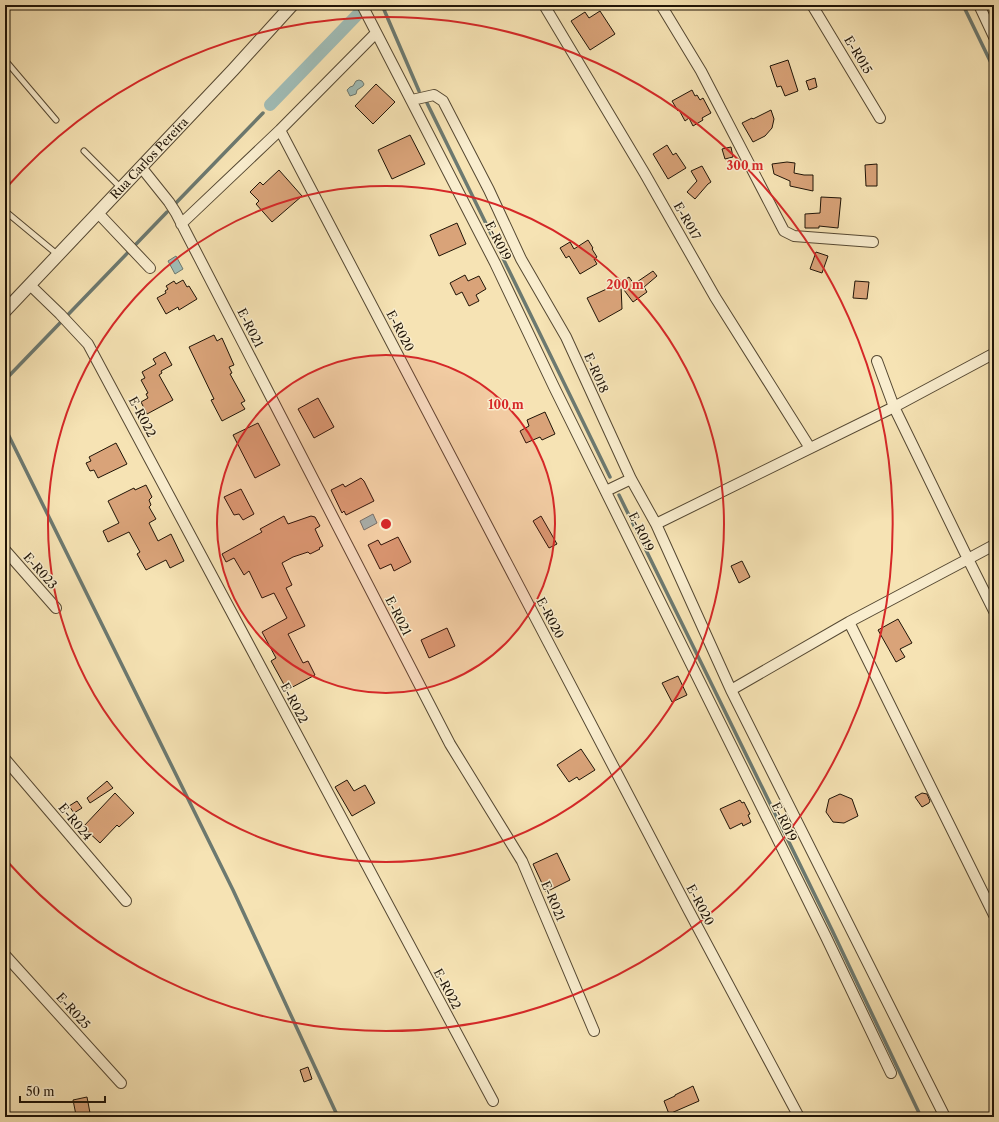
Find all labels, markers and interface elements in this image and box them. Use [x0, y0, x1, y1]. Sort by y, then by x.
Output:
street label: E-R015 [841, 33, 876, 76]
street label: Rua Carlos Pereira [107, 114, 191, 202]
text: 300 m [726, 158, 764, 173]
street label: E-R017 [671, 199, 704, 242]
street label: E-R019 [482, 219, 515, 263]
text: 200 m [606, 277, 644, 292]
street label: E-R021 [234, 306, 267, 350]
street label: E-R020 [383, 308, 418, 354]
street label: E-R018 [581, 350, 612, 395]
street label: E-R022 [126, 394, 159, 440]
text: 100 m [488, 397, 524, 412]
street label: E-R019 [625, 510, 657, 554]
centre of rings [379, 517, 393, 531]
street label: E-R023 [20, 549, 60, 592]
street label: E-R021 [382, 594, 415, 638]
street label: E-R020 [533, 595, 568, 641]
street label: E-R022 [278, 680, 311, 726]
street label: E-R024 [56, 800, 95, 843]
street label: E-R019 [768, 800, 800, 844]
street label: E-R021 [538, 879, 569, 923]
street label: E-R020 [683, 882, 718, 928]
street label: E-R022 [431, 966, 464, 1012]
street label: E-R025 [53, 989, 93, 1032]
scale bar [20, 1078, 105, 1104]
text: 50 m [26, 1084, 55, 1099]

